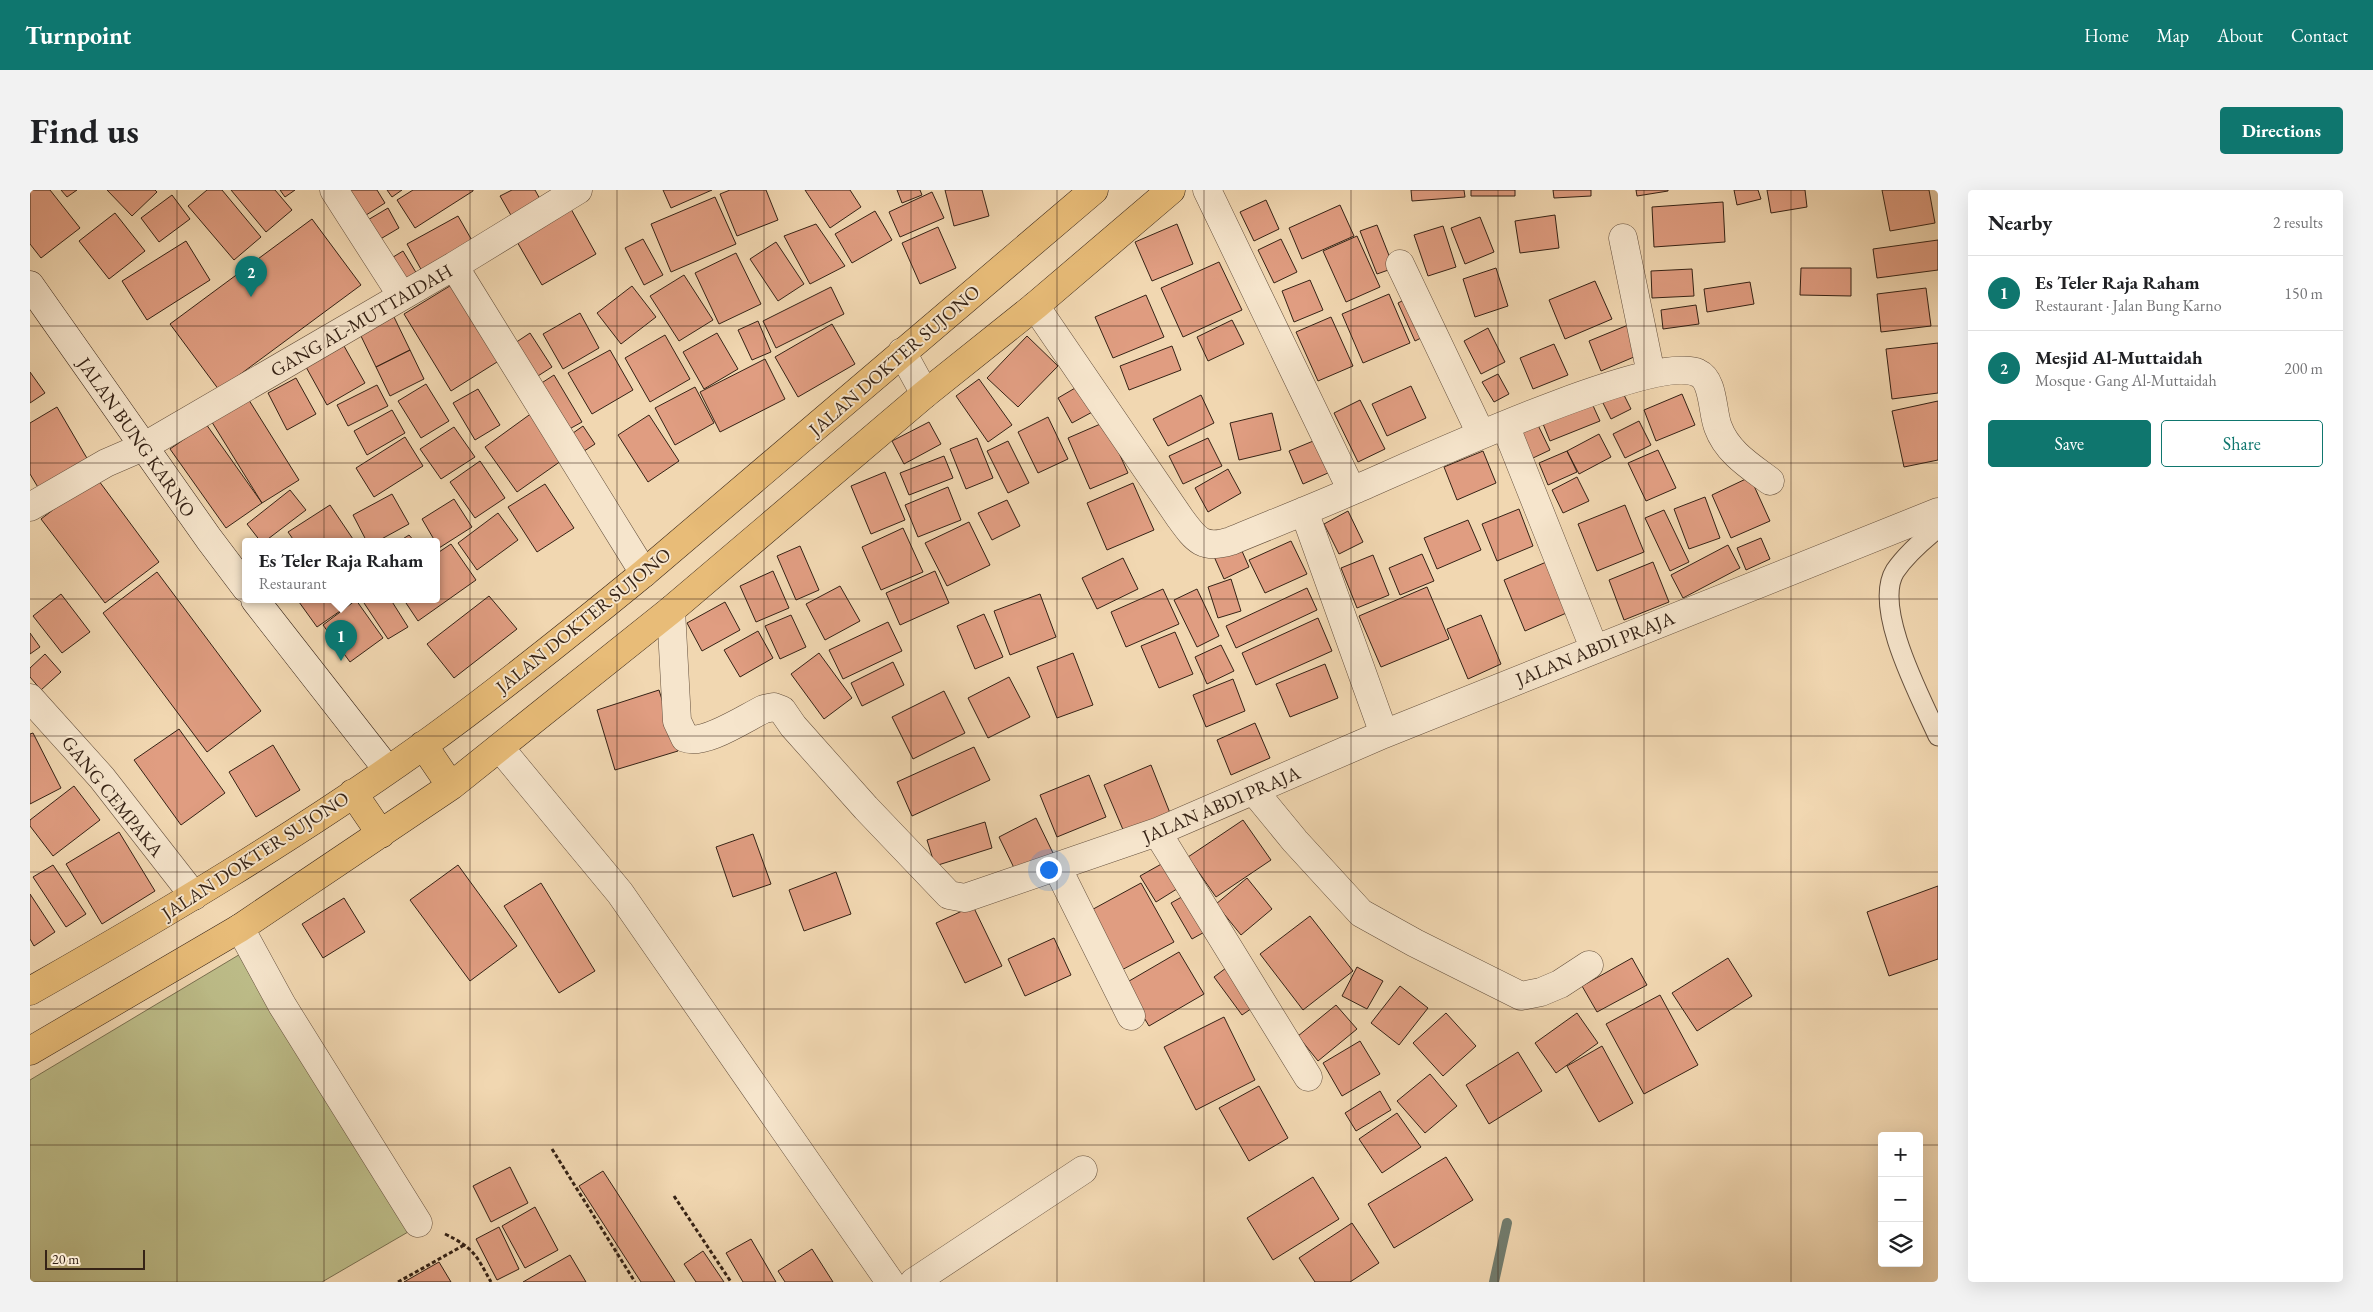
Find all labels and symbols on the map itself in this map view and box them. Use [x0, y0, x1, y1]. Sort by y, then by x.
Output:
pin: 2 [235, 256, 267, 297]
street label: GANG AL-MUTTAIDAH [266, 258, 457, 383]
street label: JALAN DOKTER SUJONO [802, 279, 985, 443]
street label: JALAN BUNG KARNO [71, 351, 201, 522]
street label: JALAN DOKTER SUJONO [489, 542, 676, 700]
street label: JALAN ABDI PRAJA [1510, 605, 1679, 692]
pin: 1 [325, 620, 357, 661]
street label: GANG CEMPAKA [56, 731, 170, 863]
street label: JALAN ABDI PRAJA [1137, 760, 1305, 850]
street label: JALAN DOKTER SUJONO [155, 785, 354, 927]
your location [1036, 857, 1062, 883]
scale bar [45, 1247, 145, 1270]

